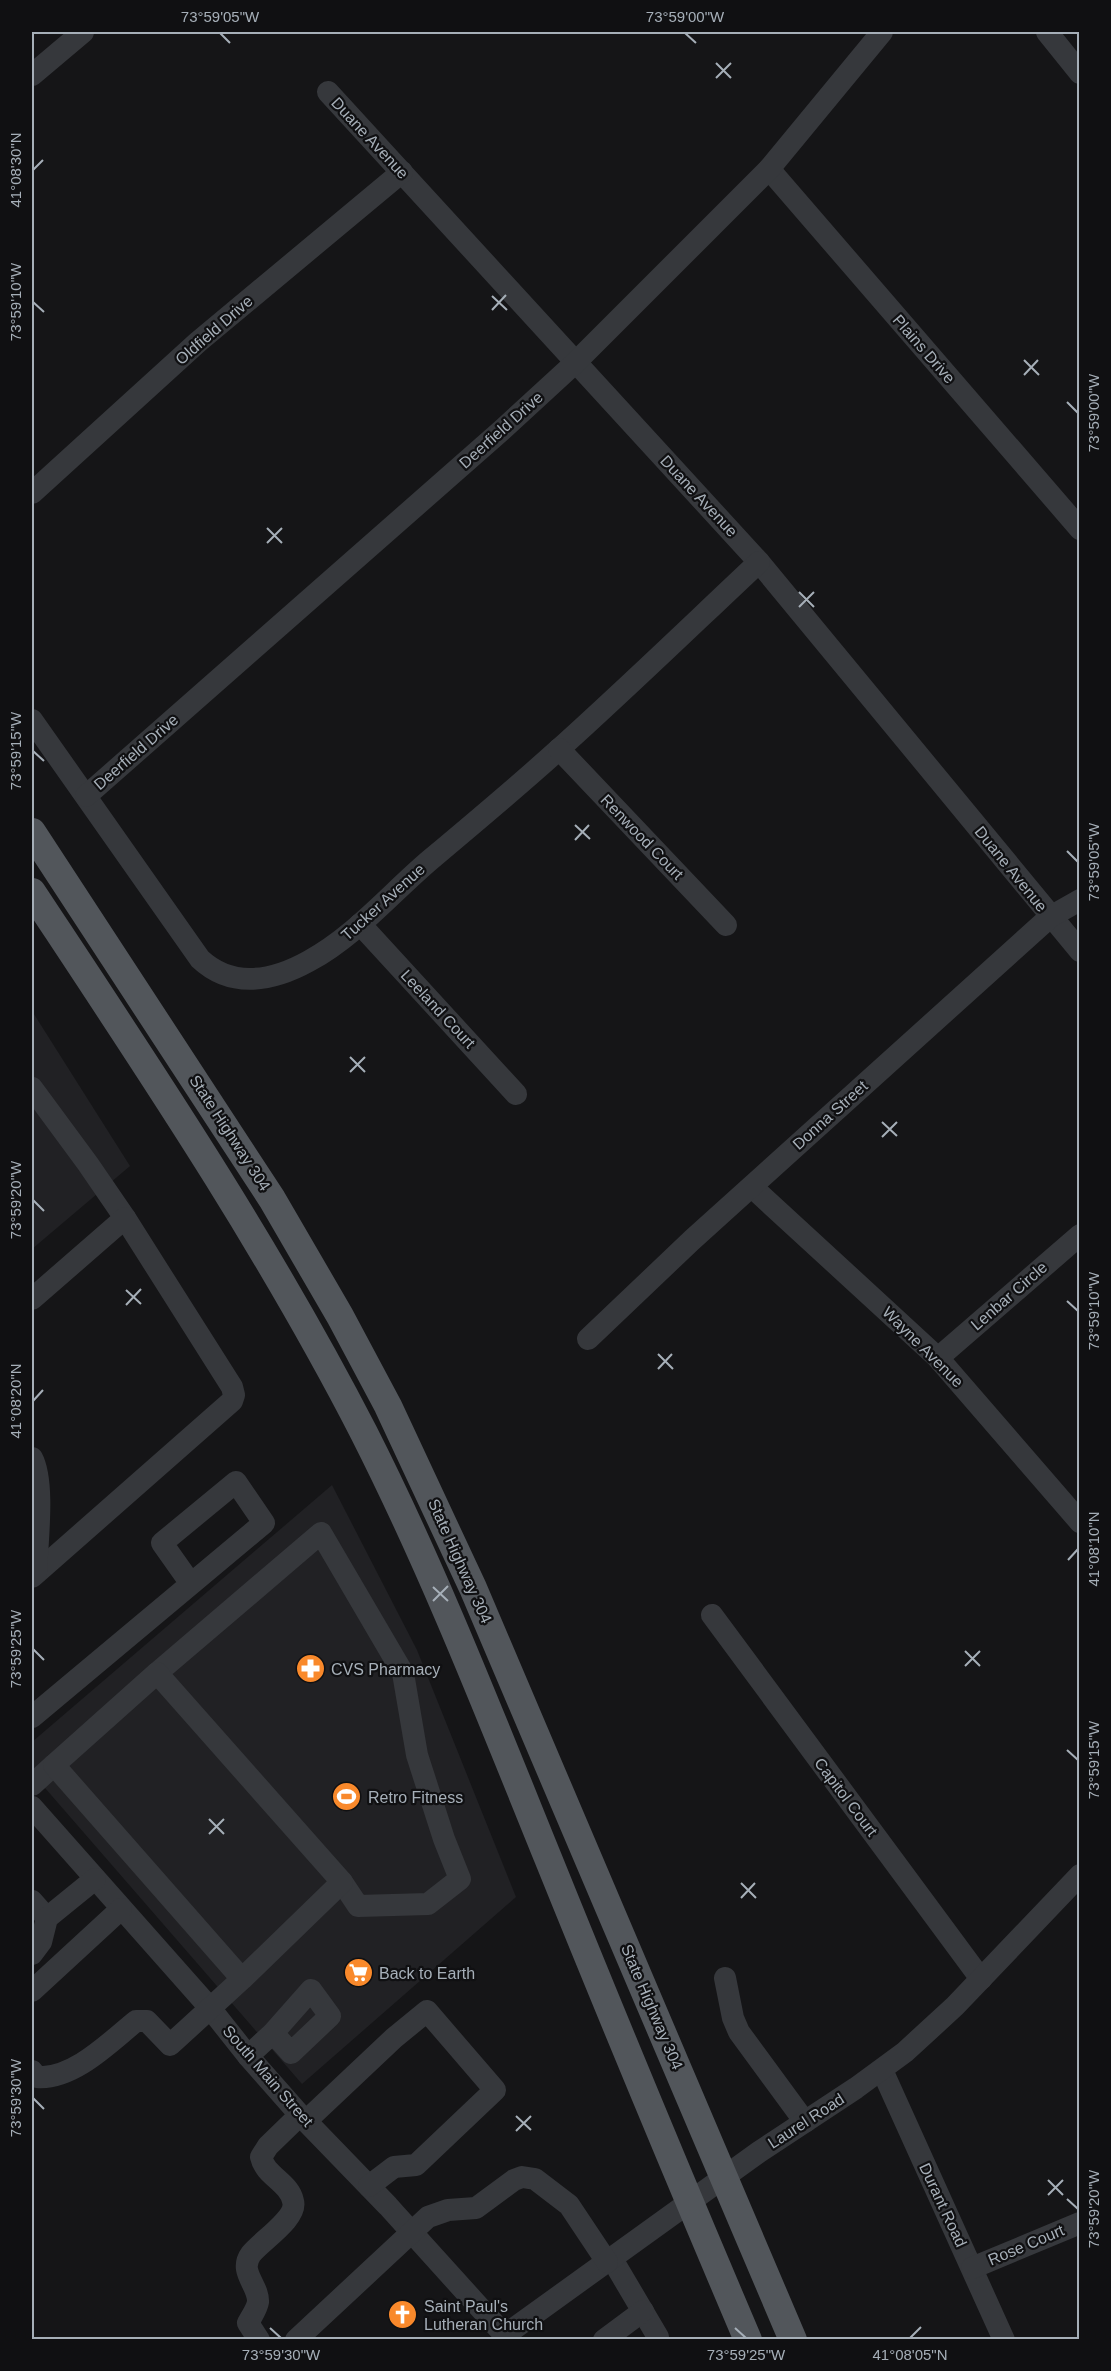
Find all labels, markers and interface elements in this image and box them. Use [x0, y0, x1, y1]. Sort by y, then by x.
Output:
text: 73°59'05"W [181, 8, 260, 25]
text: 73°59'00"W [646, 8, 725, 25]
street label: Duane Avenue [328, 94, 412, 182]
text: 41°08'30"N [7, 132, 24, 208]
text: 73°59'10"W [7, 262, 24, 341]
street label: Oldfield Drive [172, 292, 256, 368]
street label: Plains Drive [890, 311, 958, 387]
text: 73°59'00"W [1085, 373, 1102, 452]
street label: Deerfield Drive [456, 388, 546, 472]
street label: Duane Avenue [657, 452, 741, 540]
text: 73°59'15"W [7, 711, 24, 790]
street label: Deerfield Drive [90, 711, 182, 793]
street label: Renwood Court [597, 791, 687, 883]
text: 73°59'05"W [1085, 822, 1102, 901]
street label: Duane Avenue [971, 823, 1051, 915]
street label: Tucker Avenue [338, 860, 428, 944]
street label: Leeland Court [398, 966, 479, 1052]
street label: State Highway 304 [186, 1072, 274, 1194]
street label: Donna Street [789, 1077, 871, 1153]
text: 73°59'20"W [7, 1160, 24, 1239]
street label: Lenbar Circle [968, 1258, 1051, 1334]
text: 73°59'10"W [1085, 1271, 1102, 1350]
street label: Wayne Avenue [879, 1303, 967, 1391]
text: 41°08'20"N [7, 1363, 24, 1439]
street label: State Highway 304 [425, 1496, 495, 1626]
text: 41°08'10"N [1085, 1511, 1102, 1587]
text: 73°59'25"W [7, 1609, 24, 1688]
pharmacy icon: CVS Pharmacy [294, 1653, 326, 1685]
place label: CVS Pharmacy [331, 1661, 440, 1678]
text: 73°59'15"W [1085, 1720, 1102, 1799]
street label: Capitol Court [811, 1755, 881, 1840]
sports icon: Retro Fitness [331, 1781, 363, 1813]
place label: Retro Fitness [368, 1789, 463, 1806]
street label: State Highway 304 [618, 1942, 686, 2072]
supermarket icon: Back to Earth [342, 1957, 374, 1989]
place label: Back to Earth [379, 1965, 475, 1982]
street label: South Main Street [220, 2022, 317, 2130]
text: 73°59'30"W [7, 2058, 24, 2137]
street label: Laurel Road [765, 2090, 847, 2152]
street label: Durant Road [916, 2160, 970, 2250]
text: 73°59'20"W [1085, 2169, 1102, 2248]
street label: Rose Court [985, 2221, 1067, 2269]
place label: Saint Paul's Lutheran Church [424, 2298, 543, 2333]
church icon: Saint Paul's Lutheran Church [387, 2299, 419, 2331]
text: 73°59'30"W [242, 2346, 321, 2363]
text: 73°59'25"W [707, 2346, 786, 2363]
text: 41°08'05"N [872, 2346, 948, 2363]

